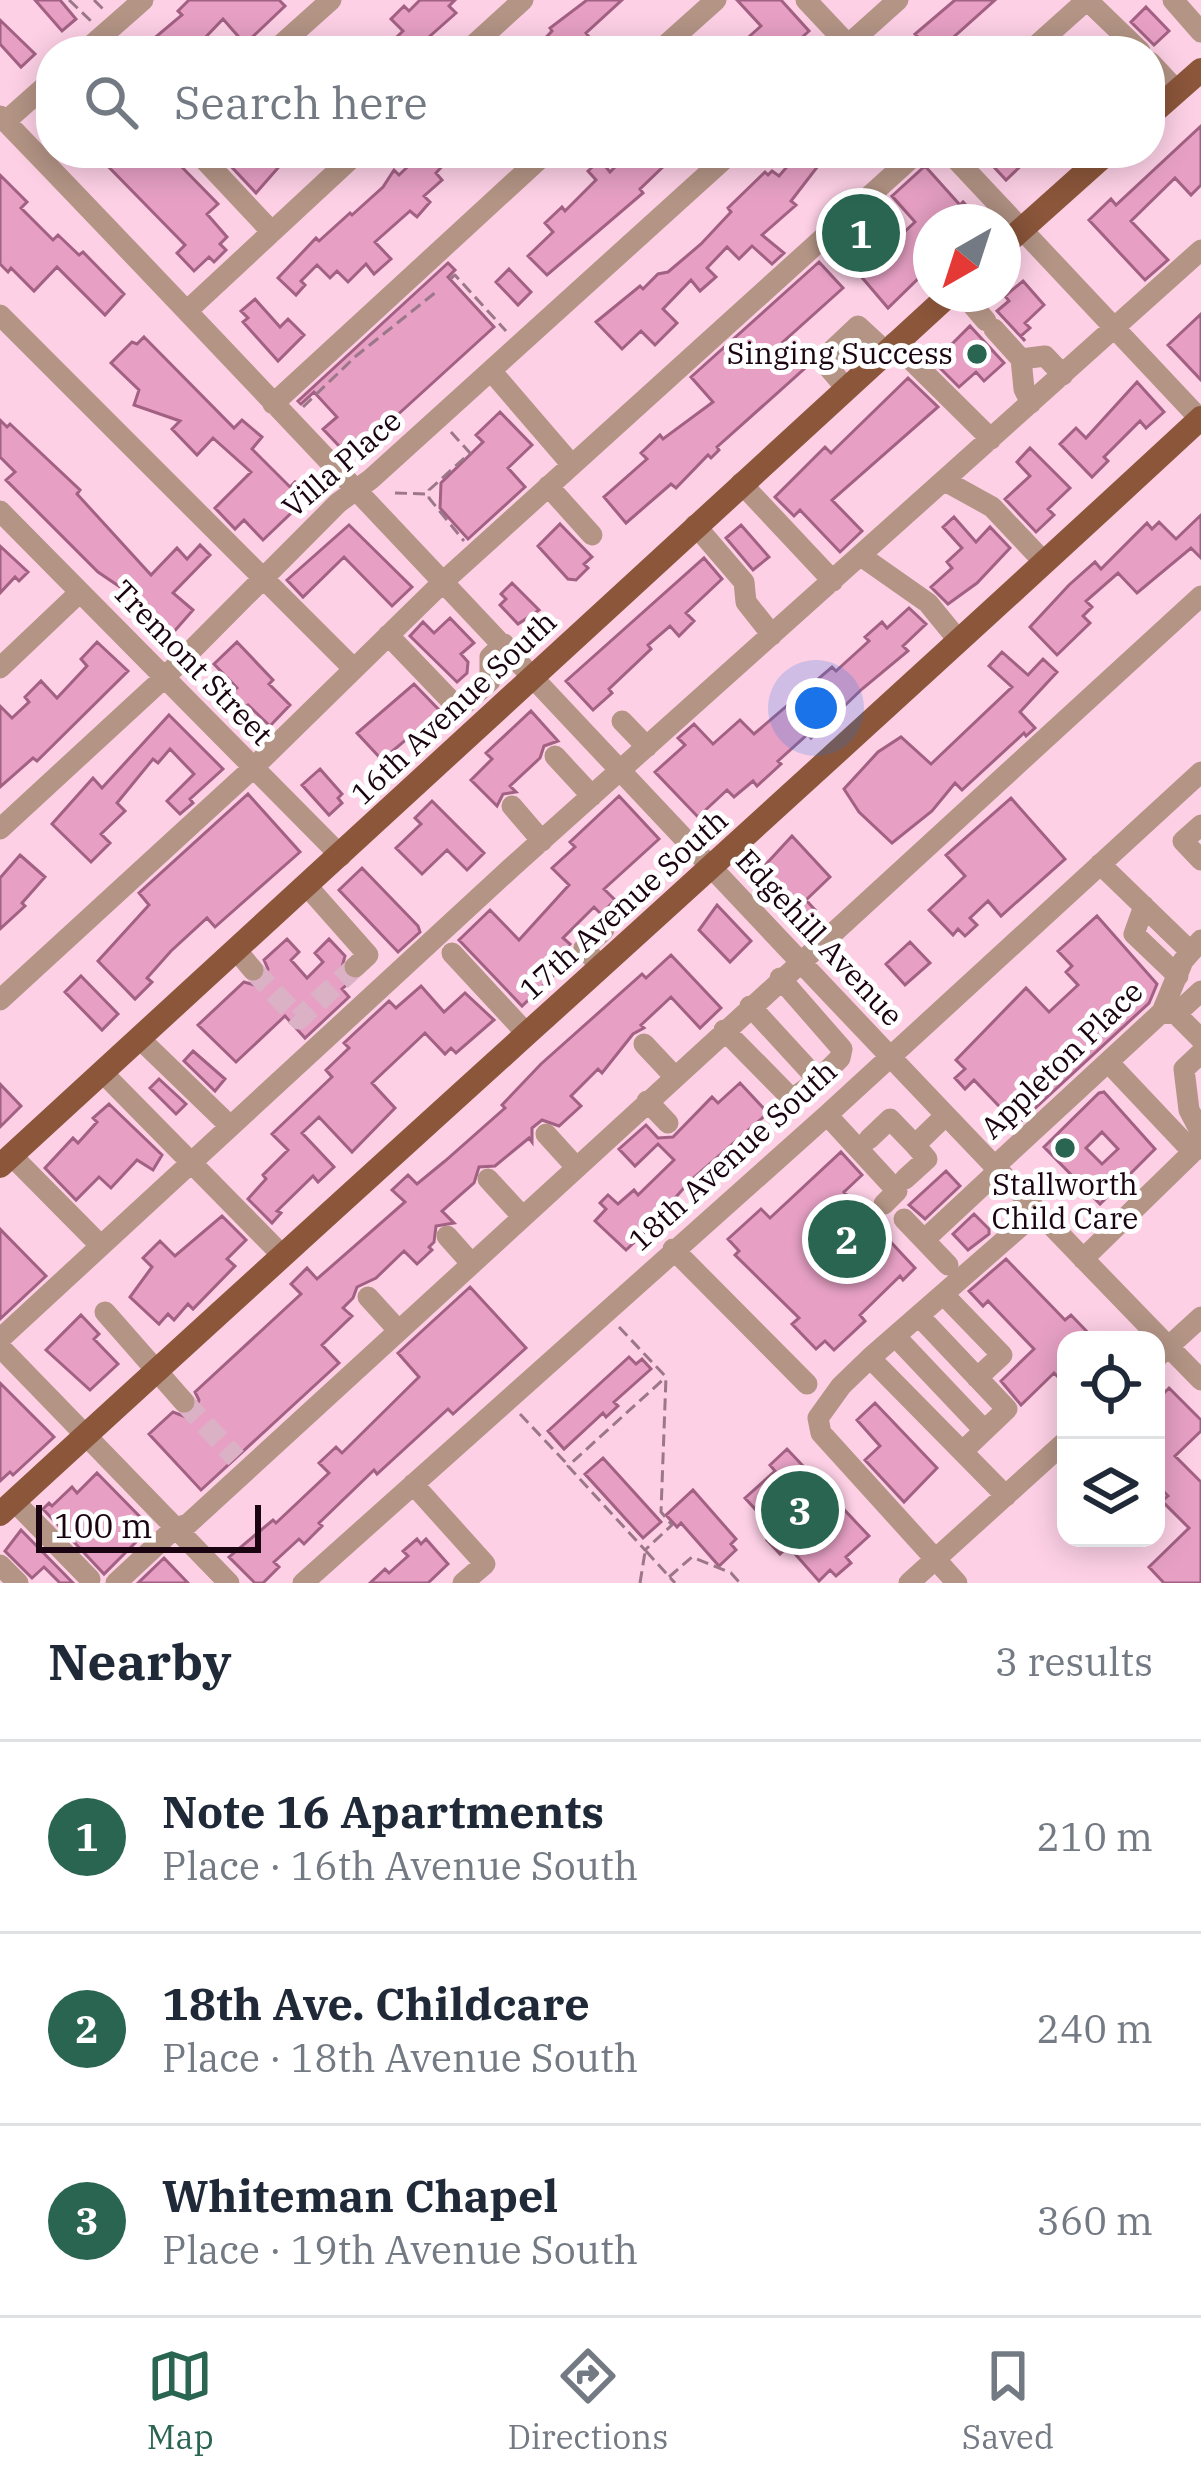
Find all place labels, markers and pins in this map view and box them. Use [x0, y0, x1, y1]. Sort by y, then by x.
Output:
pin: 1 [822, 188, 900, 278]
place label: Singing Success [727, 333, 953, 372]
marker: Singing Success [964, 341, 990, 367]
marker: Stallworth Child Care [1052, 1135, 1078, 1161]
place label: Stallworth Child Care [992, 1164, 1138, 1237]
pin: 2 [808, 1194, 886, 1284]
pin: 3 [761, 1465, 839, 1555]

